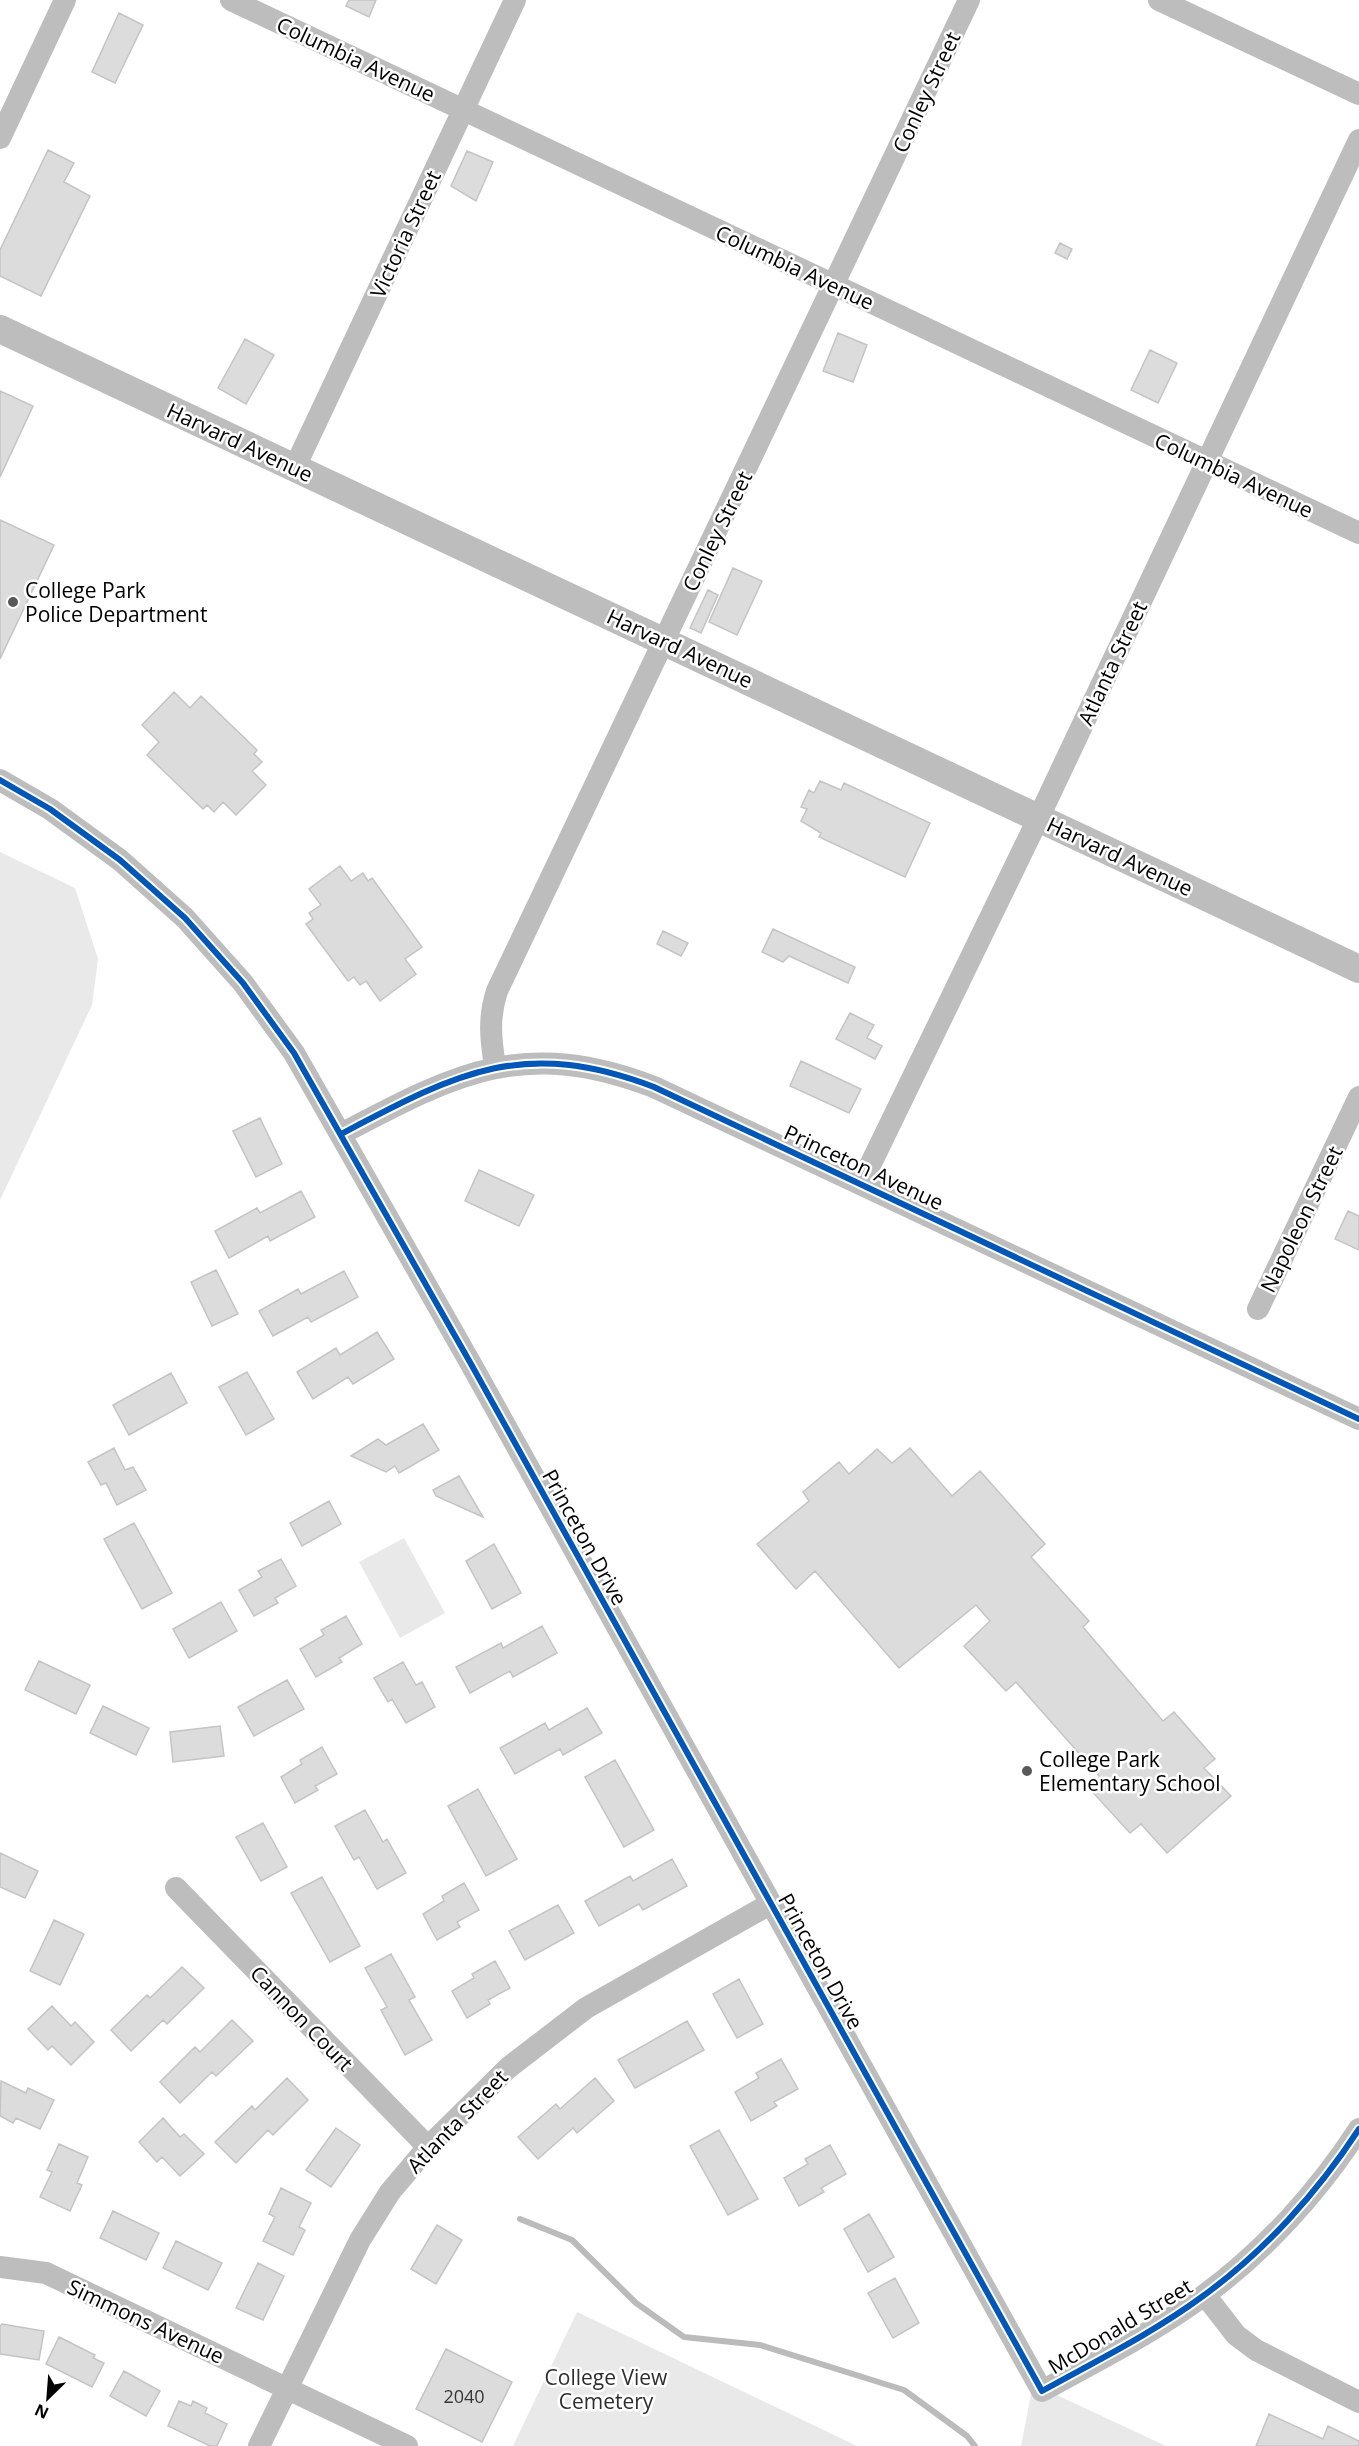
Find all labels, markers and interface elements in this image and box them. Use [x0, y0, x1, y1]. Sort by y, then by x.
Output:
street label: Columbia Avenue [272, 10, 440, 108]
street label: Conley Street [886, 27, 966, 157]
street label: Victoria Street [363, 166, 447, 302]
street label: Columbia Avenue [711, 218, 879, 316]
street label: Harvard Avenue [163, 396, 317, 488]
street label: Columbia Avenue [1150, 426, 1318, 524]
street label: Conley Street [676, 466, 758, 596]
place label: College Park Police Department [25, 576, 207, 628]
marker: College Park Police Department [6, 595, 20, 609]
street label: Atlanta Street [1071, 596, 1153, 730]
street label: Harvard Avenue [603, 602, 757, 694]
street label: Harvard Avenue [1043, 810, 1197, 902]
street label: Princeton Avenue [780, 1118, 948, 1216]
street label: Napoleon Street [1253, 1141, 1349, 1297]
street label: Princeton Drive [536, 1464, 634, 1610]
place label: College Park Elementary School [1039, 1745, 1221, 1797]
marker: College Park Elementary School [1020, 1764, 1034, 1778]
street label: Princeton Drive [772, 1888, 870, 2034]
street label: Cannon Court [245, 1959, 359, 2077]
street label: Atlanta Street [400, 2063, 514, 2179]
street label: Simmons Avenue [63, 2272, 229, 2370]
street label: McDonald Street [1043, 2272, 1197, 2380]
park label: College View Cemetery [545, 2363, 668, 2415]
north arrow [18, 2368, 78, 2428]
house number: 2040 [443, 2384, 485, 2408]
text: N [31, 2399, 52, 2424]

